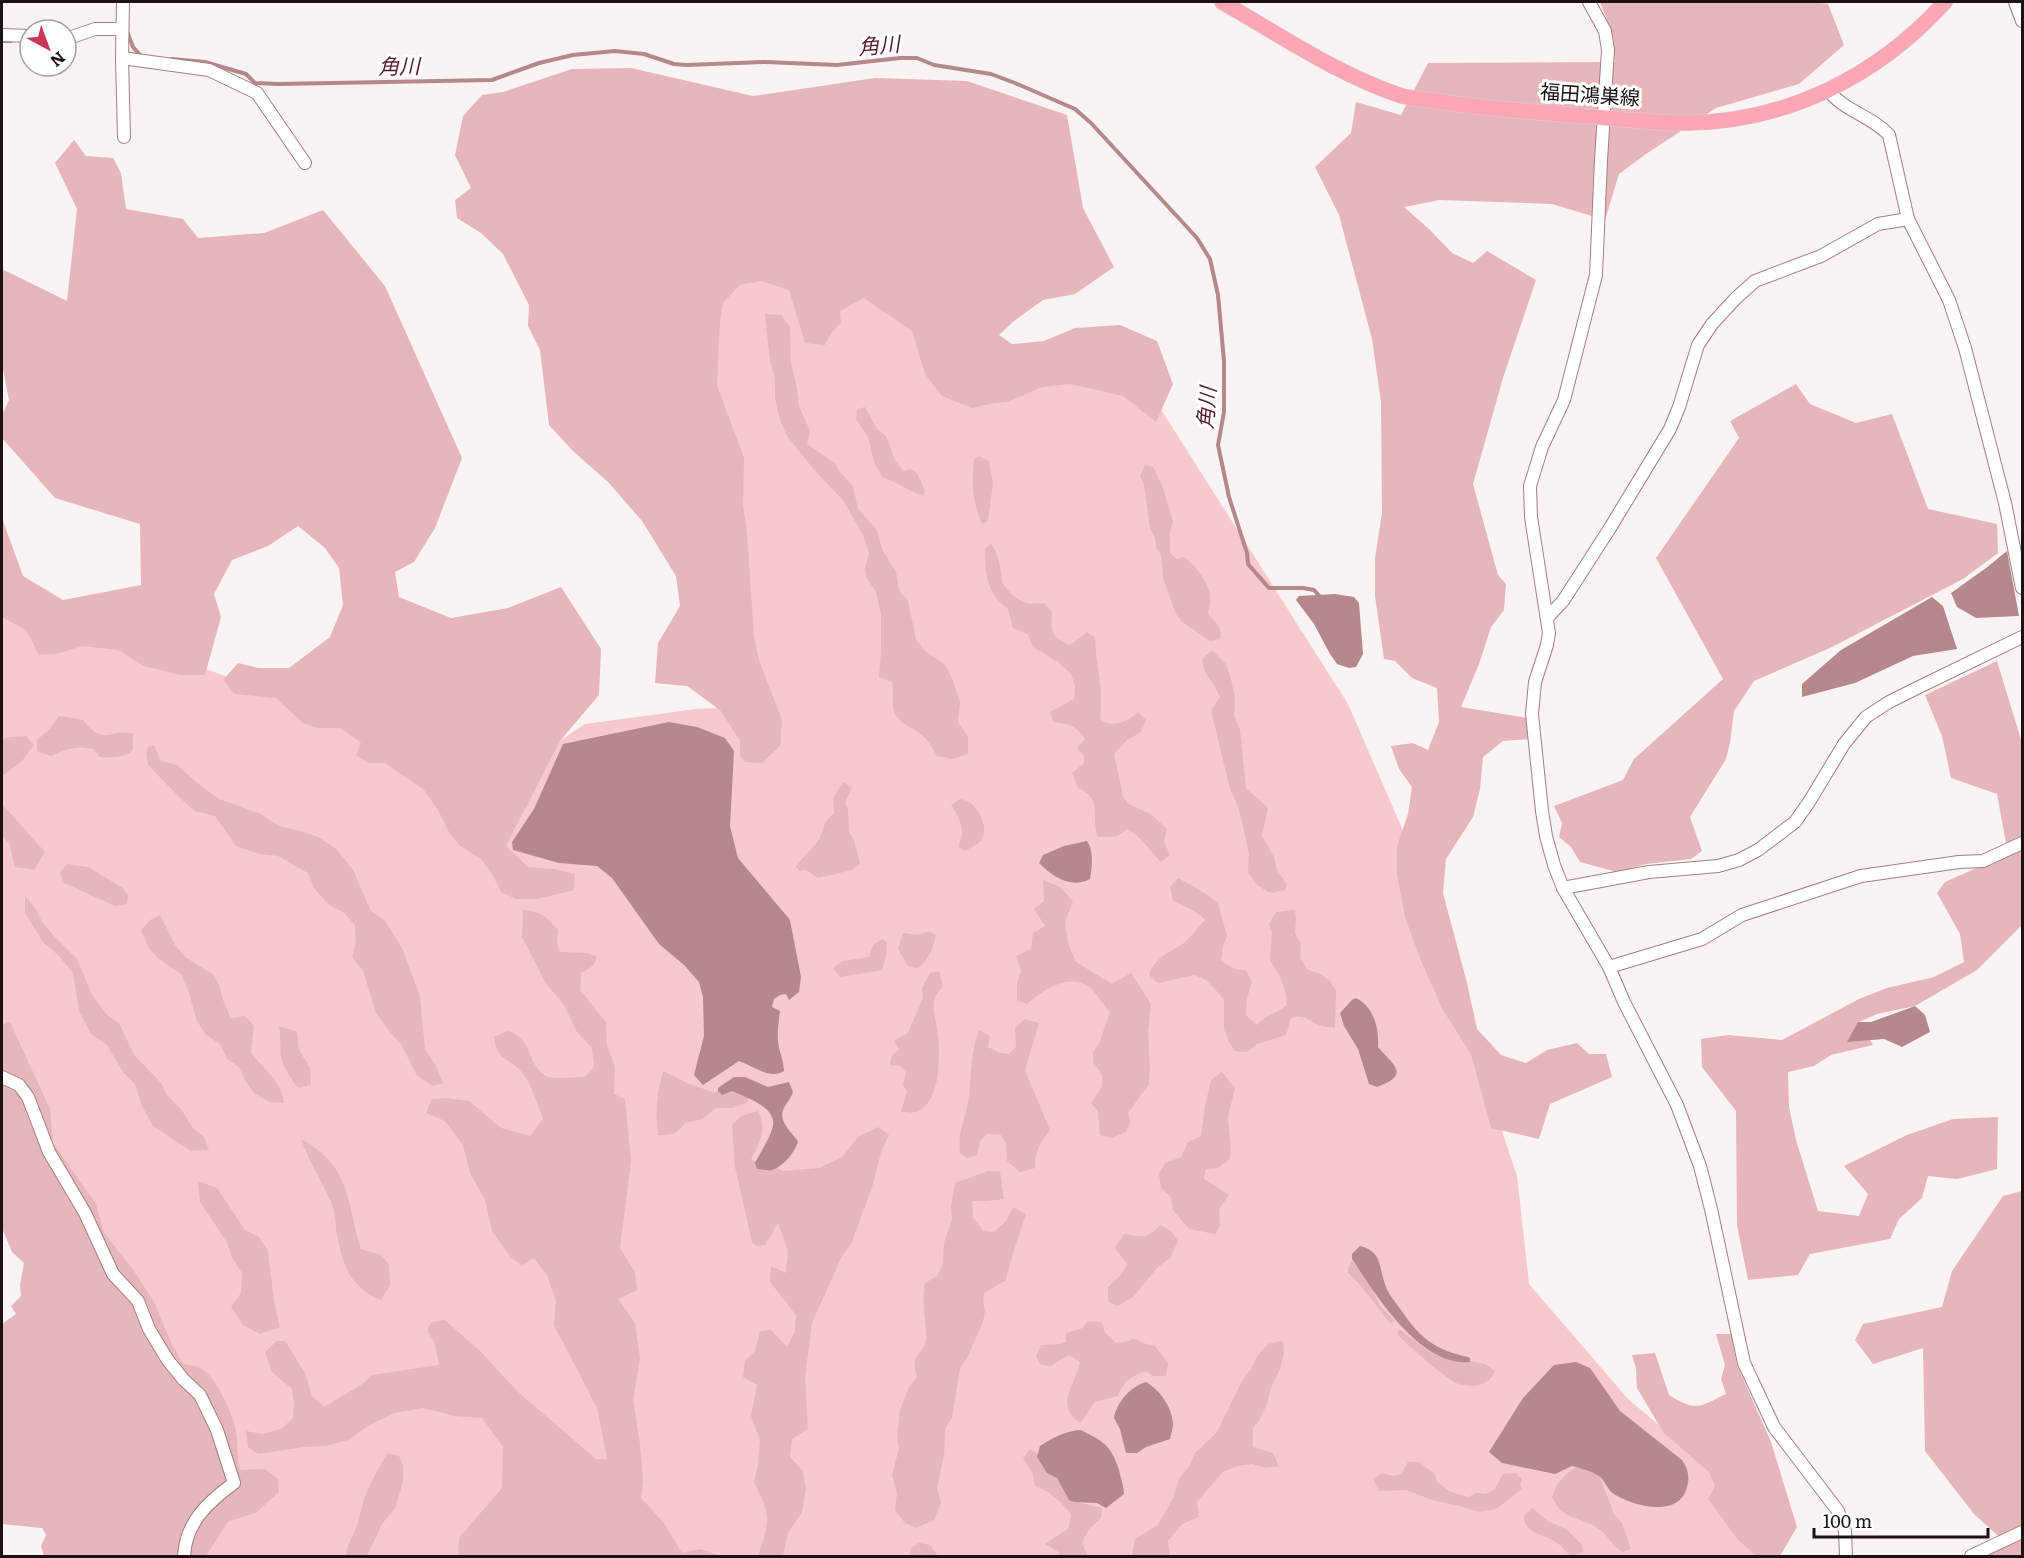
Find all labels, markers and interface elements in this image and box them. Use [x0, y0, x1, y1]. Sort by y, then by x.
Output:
north arrow [18, 18, 78, 78]
water label: 角川 [857, 26, 903, 61]
text: N [46, 47, 71, 74]
water label: 角川 [378, 49, 422, 80]
street label: 福田鴻巣線 [1539, 75, 1641, 111]
water label: 角川 [1187, 384, 1222, 430]
scale bar [1814, 1501, 1988, 1539]
text: 100 m [1823, 1507, 1872, 1534]

